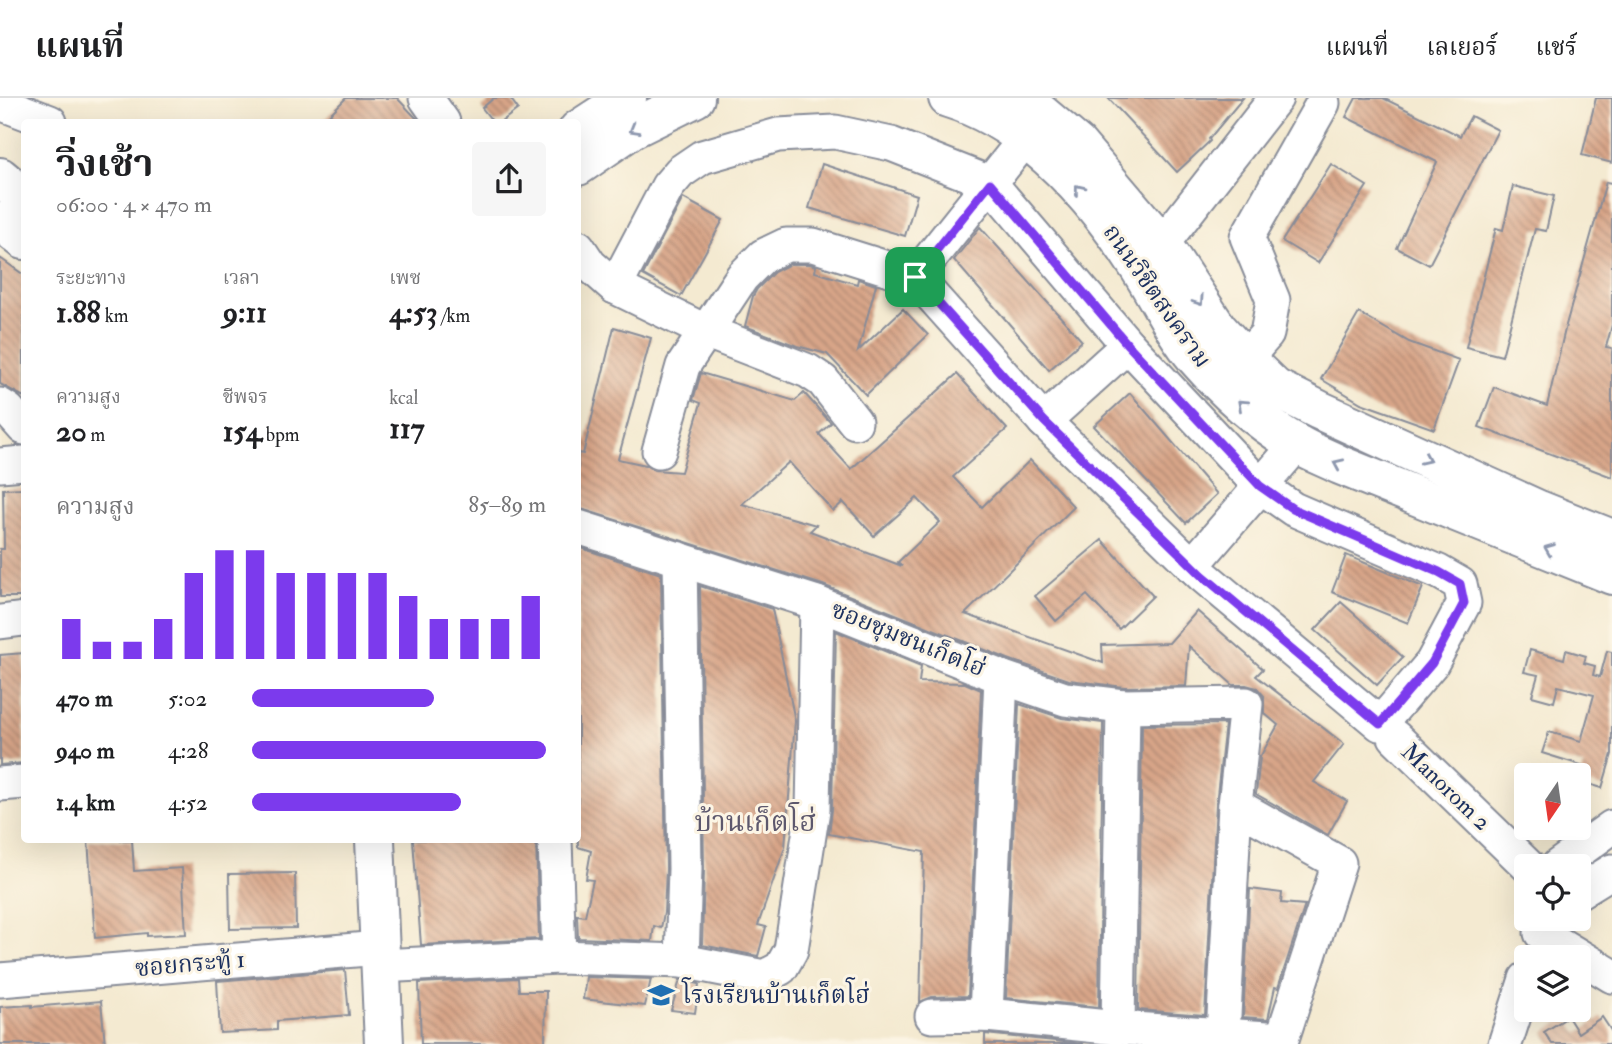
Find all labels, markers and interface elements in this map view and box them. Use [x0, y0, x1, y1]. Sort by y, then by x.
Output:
text: แผนที่ [35, 26, 124, 67]
text: แผนที่ [1326, 32, 1389, 63]
text: เลเยอร์ [1427, 32, 1498, 63]
text: แชร์ [1536, 32, 1577, 63]
one-way arrow [629, 121, 642, 134]
text: วิ่งเช้า [56, 140, 153, 188]
button: share [472, 142, 546, 216]
one-way arrow [1075, 185, 1087, 198]
text: 06:00 · 4 × 470 m [56, 190, 212, 219]
street label: ถนนวิชิตสงคราม [1096, 218, 1218, 374]
pin [885, 247, 945, 307]
icon: arrive [896, 258, 934, 296]
text: ระยะทาง [56, 266, 126, 290]
text: เวลา [223, 266, 260, 290]
text: เพซ [389, 266, 421, 290]
one-way arrow [1191, 293, 1204, 306]
text: 1.88 [56, 294, 101, 331]
text: 9:11 [223, 294, 267, 331]
text: 4:53 [389, 294, 438, 331]
text: km [101, 304, 128, 328]
text: /km [438, 304, 470, 328]
text: ความสูง [56, 385, 121, 409]
text: ชีพจร [223, 385, 268, 409]
text: kcal [389, 386, 418, 410]
one-way arrow [1237, 400, 1250, 412]
text: 117 [389, 410, 425, 447]
text: 20 [56, 413, 87, 450]
text: 154 [223, 413, 262, 450]
text: m [87, 423, 105, 447]
text: bpm [262, 423, 300, 447]
one-way arrow [1419, 451, 1431, 465]
one-way arrow [1333, 458, 1345, 472]
text: 85–89 m [468, 490, 546, 519]
text: ความสูง [56, 492, 134, 521]
one-way arrow [1543, 543, 1556, 557]
street label: ซอยชุมชนเก็ตโฮ่ [826, 591, 991, 684]
text: 470 m [56, 684, 113, 713]
text: 5:02 [168, 684, 207, 713]
text: 940 m [56, 736, 115, 765]
text: 4:28 [168, 736, 209, 765]
street label: Manorom 2 [1395, 737, 1497, 837]
north arrow [1514, 763, 1591, 840]
map controls [1514, 763, 1591, 1022]
text: 1.4 km [56, 788, 115, 817]
text: 4:52 [168, 788, 208, 817]
district label: บ้านเก็ตโฮ่ [694, 802, 816, 840]
button: locate [1514, 854, 1591, 931]
street label: ซอยกระทู้ 1 [134, 944, 246, 984]
button: layers [1514, 945, 1591, 1022]
place label: โรงเรียนบ้านเก็ตโฮ่ [681, 977, 869, 1011]
school or university icon: โรงเรียนบ้านเก็ตโฮ่ [646, 980, 676, 1010]

